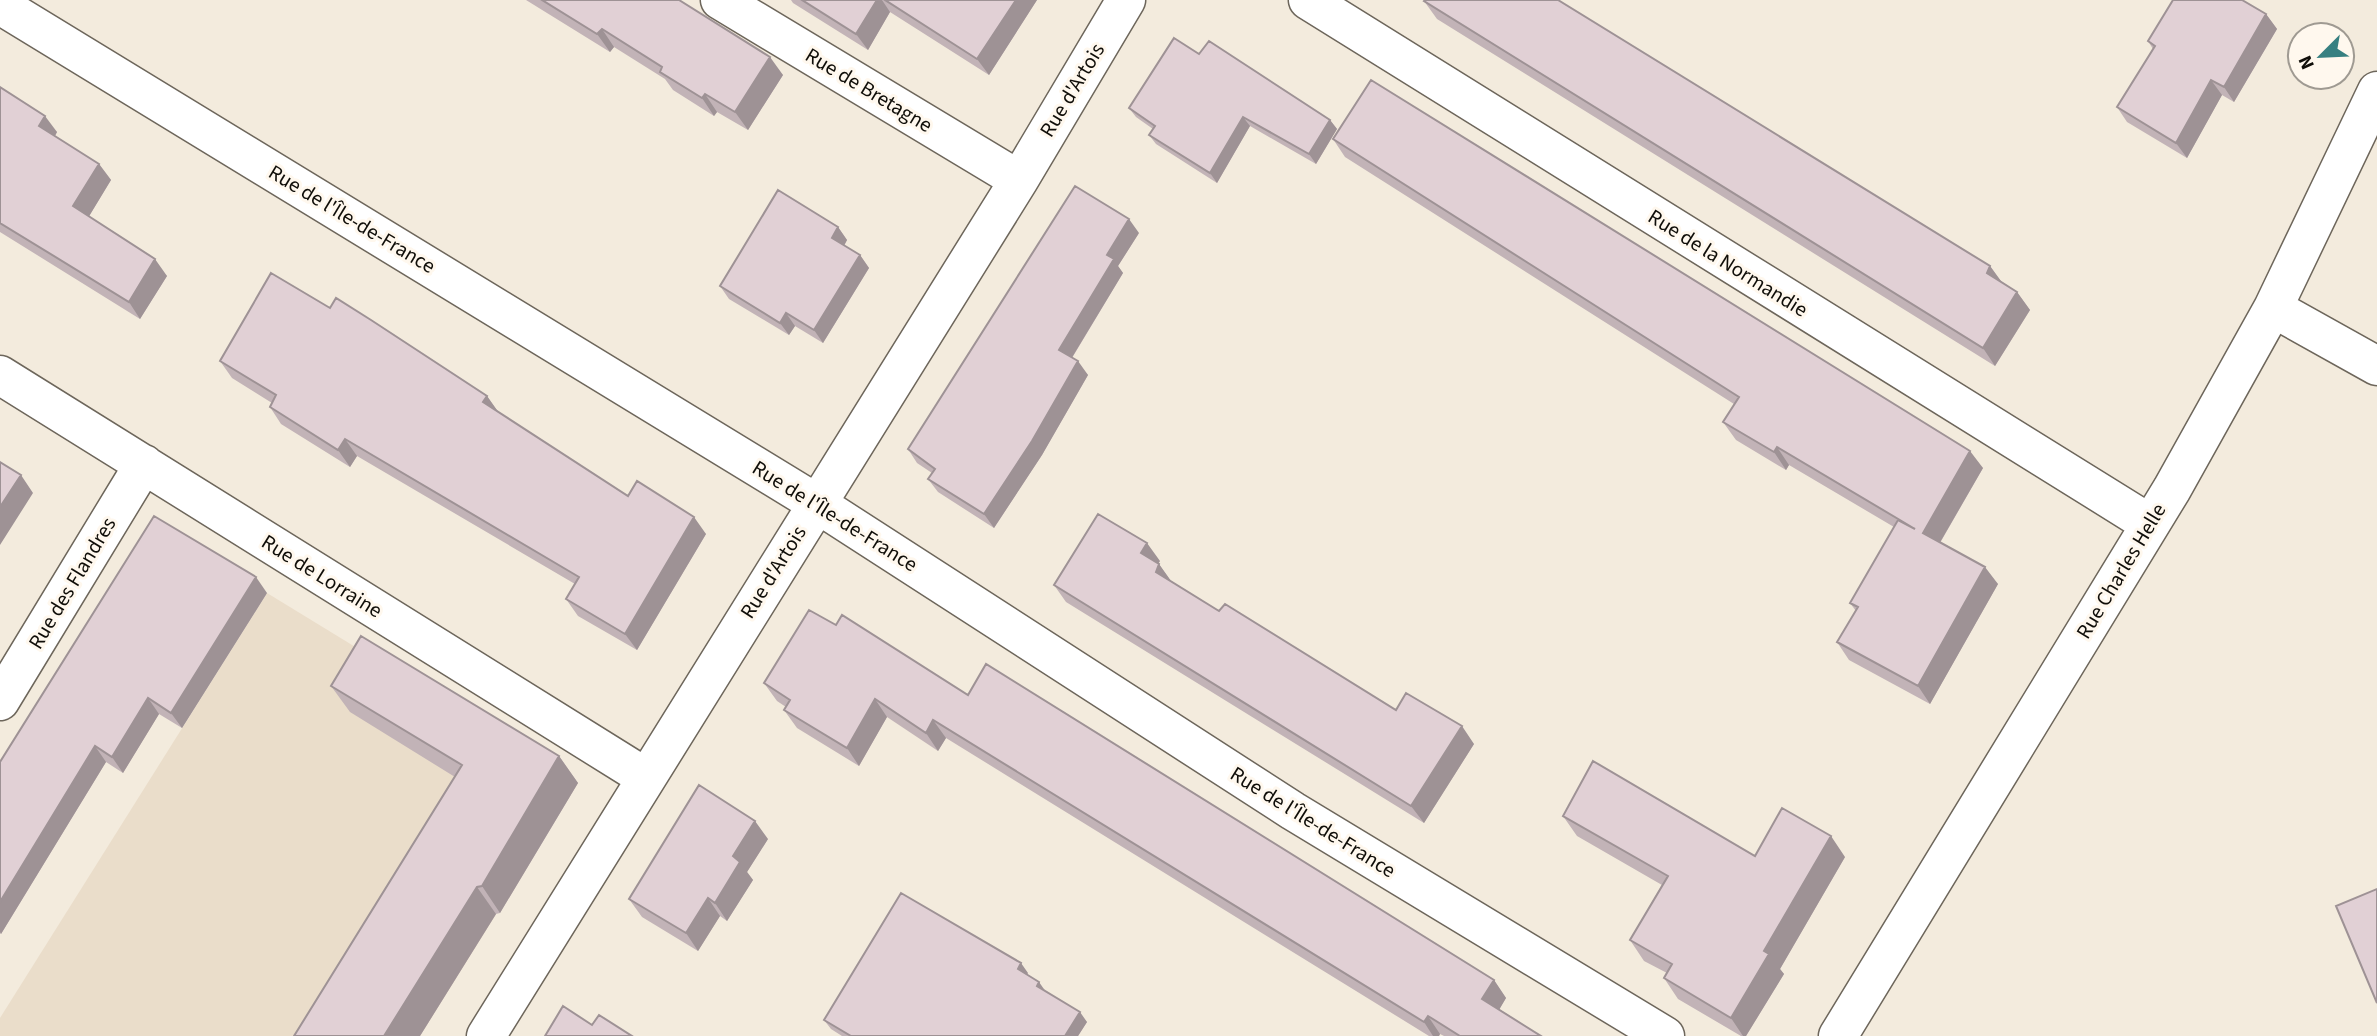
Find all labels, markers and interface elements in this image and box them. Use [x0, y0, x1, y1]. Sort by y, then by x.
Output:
north arrow [2286, 21, 2356, 91]
street label: Rue d'Artois [1032, 37, 1112, 143]
street label: Rue de Bretagne [800, 40, 938, 140]
text: N [2292, 51, 2322, 74]
street label: Rue de l'Île-de-France [263, 157, 441, 281]
street label: Rue de la Normandie [1642, 202, 1814, 324]
street label: Rue de l'Île-de-France [746, 453, 924, 579]
street label: Rue Charles Helle [2069, 498, 2173, 644]
street label: Rue des Flandres [21, 511, 123, 655]
street label: Rue d'Artois [733, 520, 814, 624]
street label: Rue de Lorraine [256, 527, 388, 625]
street label: Rue de l'Île-de-France [1224, 759, 1402, 885]

